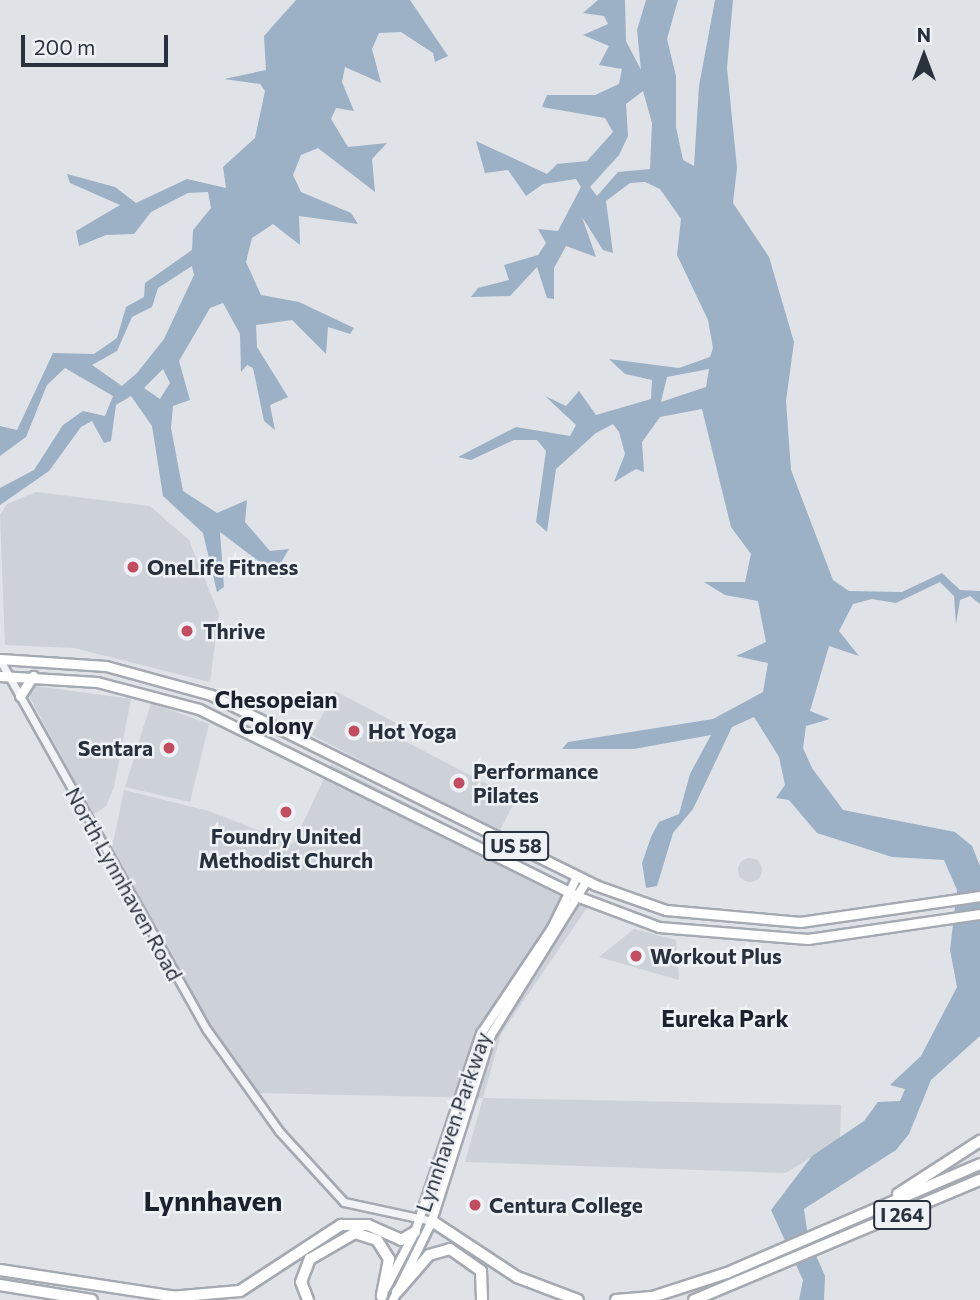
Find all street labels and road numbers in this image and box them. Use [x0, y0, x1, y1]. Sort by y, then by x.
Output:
street label: North Lynnhaven Road [60, 783, 188, 985]
road number: US 58 [483, 831, 549, 862]
street label: Lynnhaven Parkway [410, 1029, 496, 1215]
road number: I 264 [872, 1200, 932, 1231]

